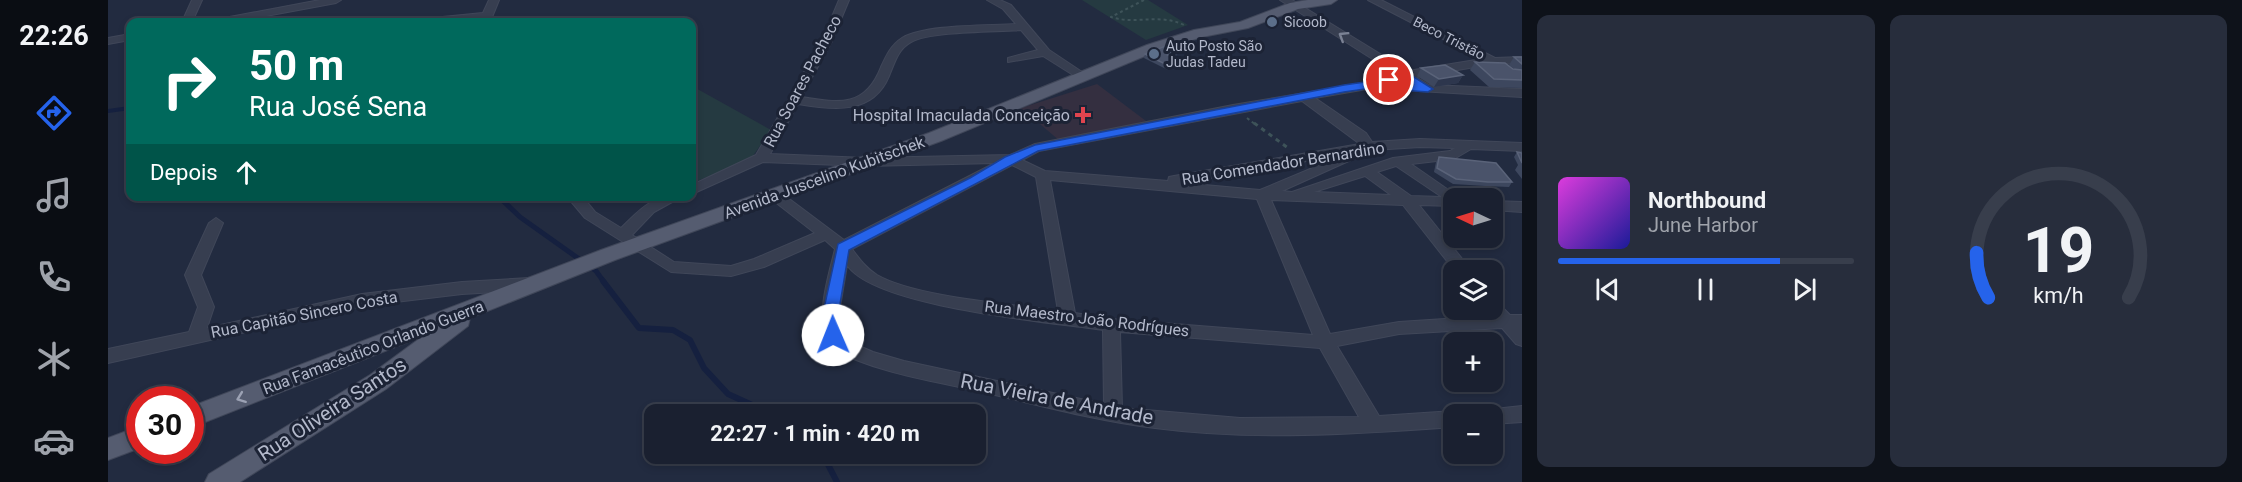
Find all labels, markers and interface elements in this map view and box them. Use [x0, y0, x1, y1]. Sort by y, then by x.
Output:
street label: Rua Soares Pacheco [760, 12, 845, 150]
street label: Beco Tristão [1411, 13, 1487, 63]
place label: Sicoob [1284, 14, 1327, 30]
marker: Sicoob [1265, 15, 1279, 29]
text: 22:26 [19, 20, 89, 52]
one-way arrow [1339, 31, 1349, 43]
place label: Auto Posto São Judas Tadeu [1166, 38, 1262, 70]
text: 50 m [249, 41, 344, 90]
icon: right [150, 42, 228, 120]
marker: Auto Posto São Judas Tadeu [1147, 47, 1161, 61]
pin [1363, 54, 1414, 105]
icon: arrive [1372, 63, 1405, 96]
text: Rua José Sena [249, 91, 427, 123]
icon: directions [33, 92, 75, 134]
place label: Hospital Imaculada Conceição [853, 106, 1070, 125]
marker: Hospital Imaculada Conceição [1074, 106, 1092, 124]
street label: Avenida Juscelino Kubitschek [721, 132, 928, 223]
street label: Rua Comendador Bernardino [1180, 138, 1386, 189]
icon: ahead [230, 156, 263, 189]
text: Depois [150, 160, 218, 185]
icon: music [33, 174, 75, 216]
north arrow [1443, 188, 1503, 248]
map controls [1443, 188, 1503, 464]
text: Northbound [1648, 188, 1766, 213]
text: June Harbor [1648, 213, 1758, 237]
text: 19 [2022, 214, 2094, 287]
icon: phone [33, 256, 75, 298]
button: layers [1443, 260, 1503, 320]
icon: previous [1591, 273, 1624, 306]
icon: pause [1689, 273, 1722, 306]
icon: next [1788, 273, 1821, 306]
text: km/h [2033, 283, 2083, 308]
street label: Rua Capitão Sincero Costa [209, 287, 399, 342]
street label: Rua Famacêutico Orlando Guerra [260, 296, 486, 398]
street label: Rua Maestro João Rodrígues [984, 297, 1190, 340]
position arrow [801, 303, 865, 367]
button: + [1443, 332, 1503, 392]
icon: climate [33, 338, 75, 380]
street label: Rua Oliveira Santos [253, 352, 411, 466]
street label: Rua Vieira de Andrade [959, 369, 1155, 429]
speed limit sign: 30 [126, 386, 204, 464]
one-way arrow [236, 391, 247, 403]
button: − [1443, 404, 1503, 464]
icon: car [33, 420, 75, 462]
text: 22:27 · 1 min · 420 m [710, 421, 920, 446]

